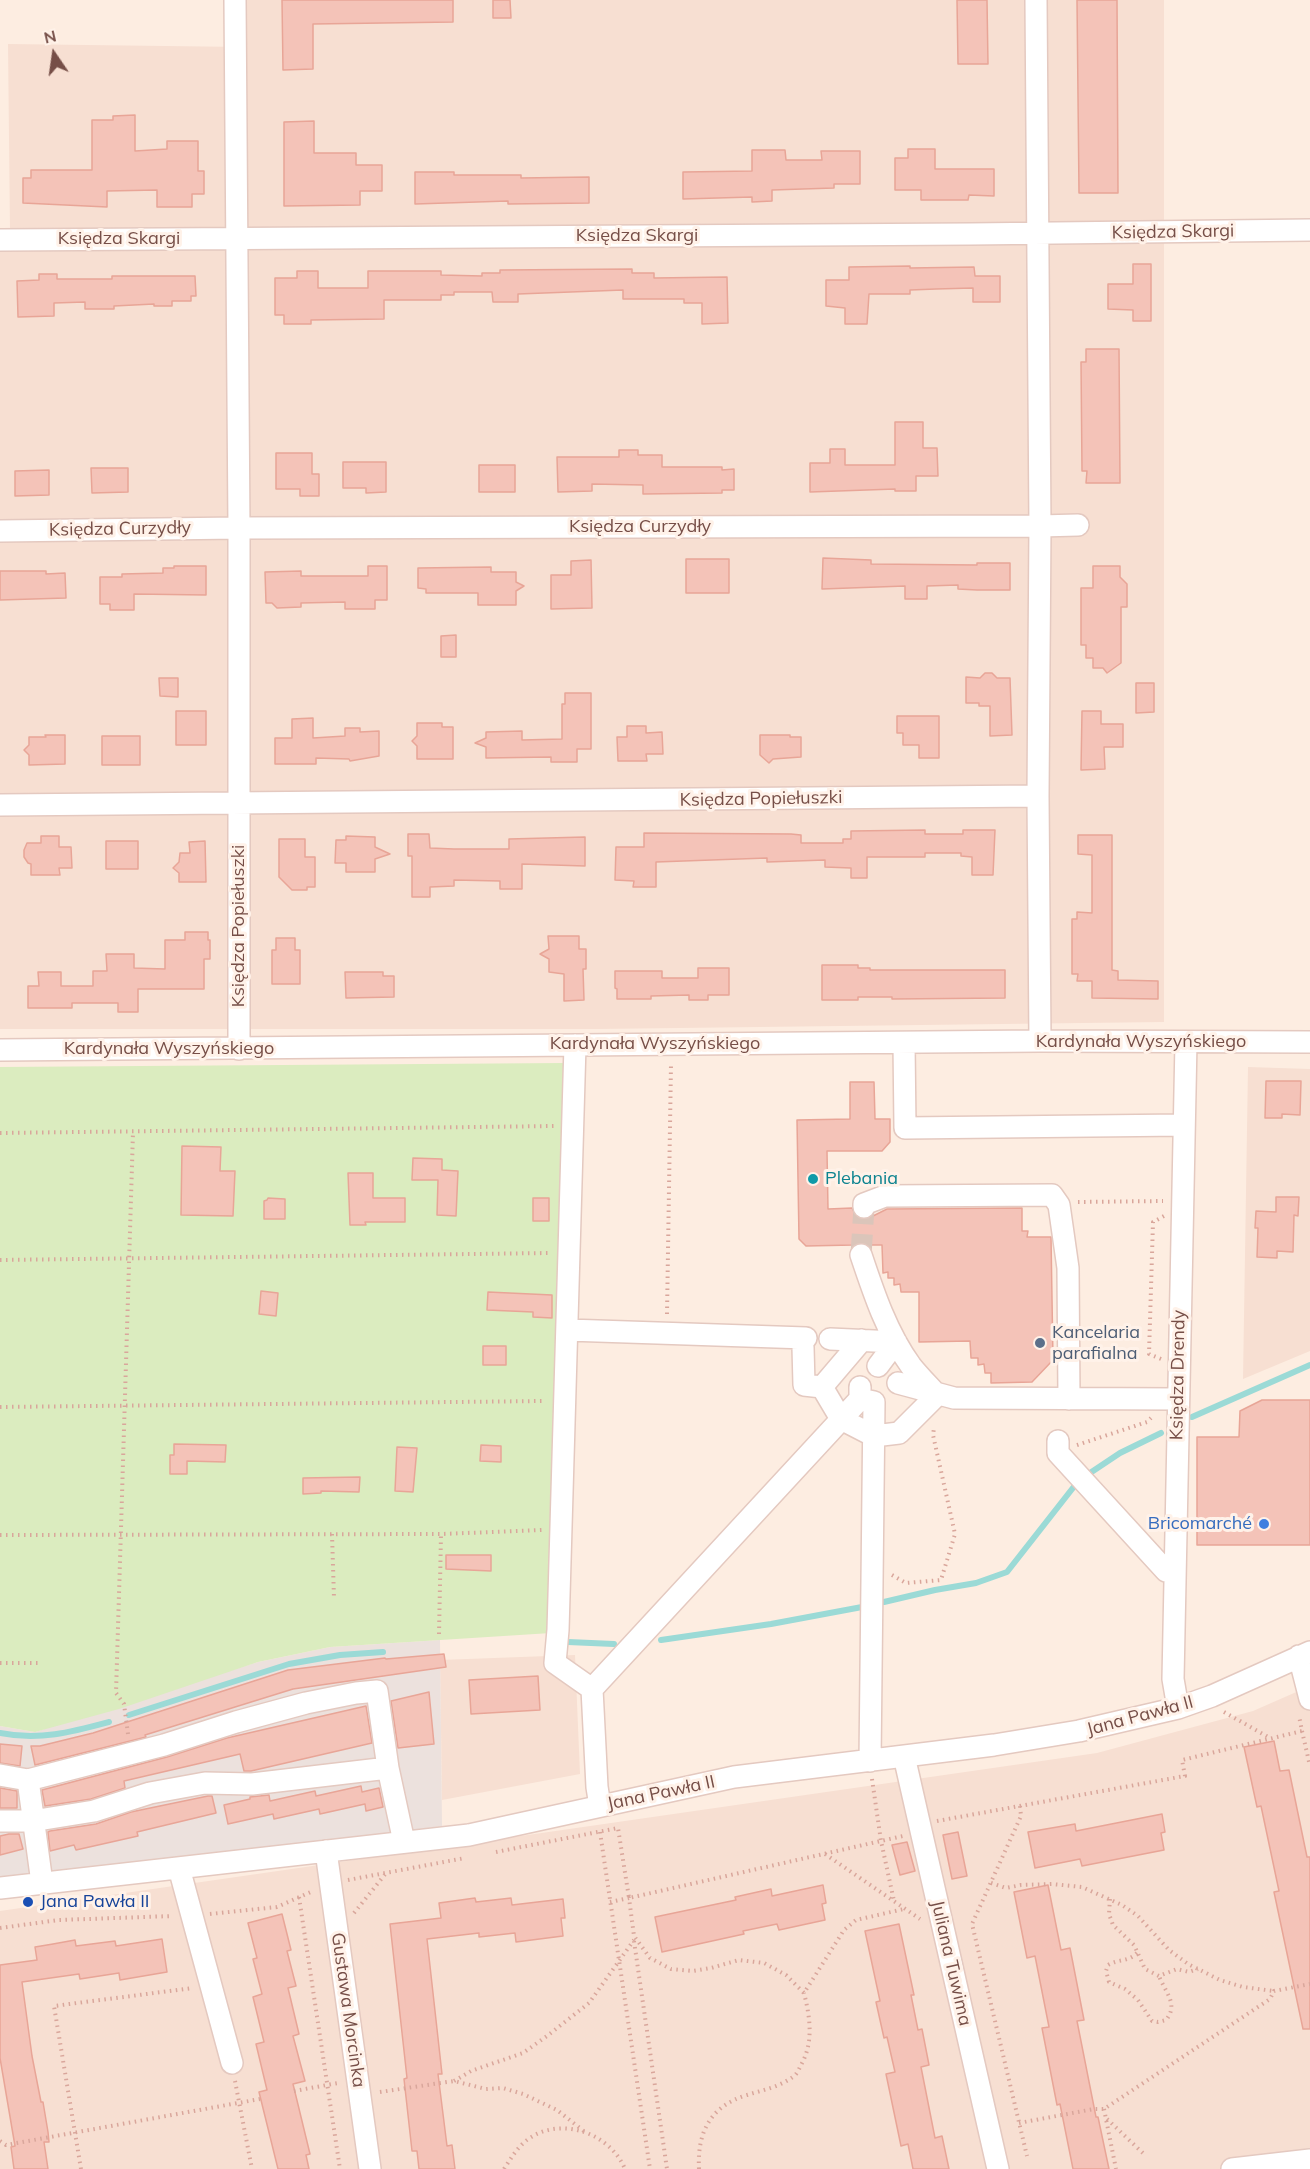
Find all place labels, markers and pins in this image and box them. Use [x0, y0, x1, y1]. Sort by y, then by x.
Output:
place label: Plebania [825, 1168, 898, 1190]
marker: Plebania [806, 1172, 820, 1186]
place label: Kancelaria parafialna [1052, 1322, 1140, 1364]
marker: Kancelaria parafialna [1033, 1336, 1047, 1350]
place label: Bricomarché [1148, 1513, 1252, 1535]
marker: Bricomarché [1257, 1517, 1271, 1531]
place label: Jana Pawła II [40, 1891, 150, 1913]
marker: Jana Pawła II [21, 1895, 35, 1909]

